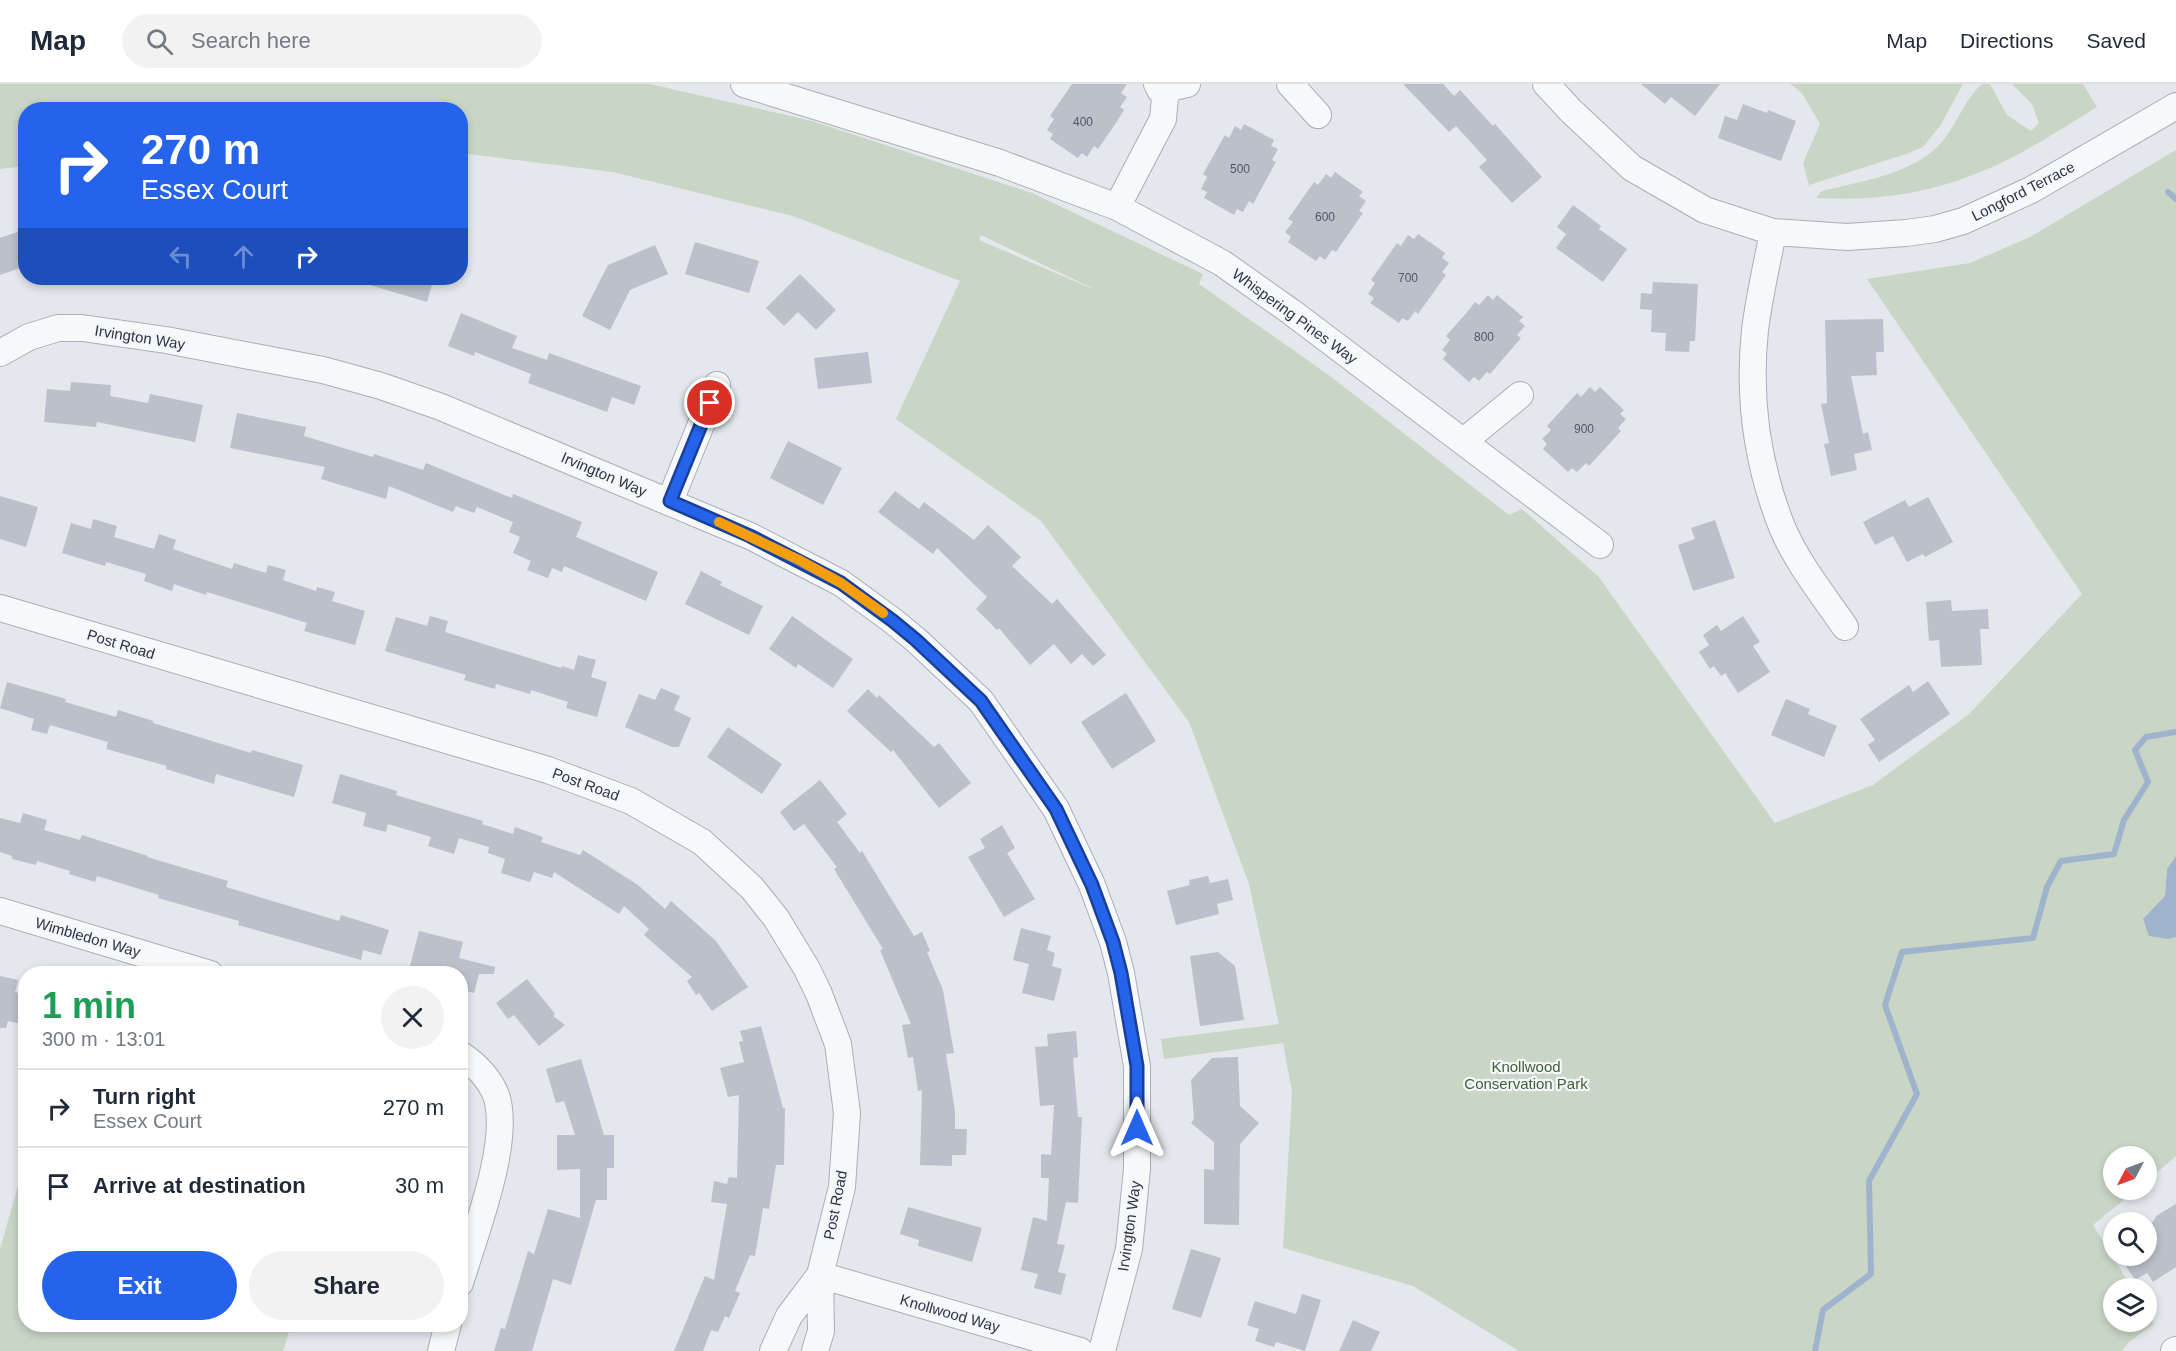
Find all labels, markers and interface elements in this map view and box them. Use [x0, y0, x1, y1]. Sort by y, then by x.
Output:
search box [122, 14, 542, 68]
text: Map [30, 25, 86, 56]
icon: search [143, 25, 176, 58]
text: Search here [191, 28, 311, 53]
text: Map [1886, 29, 1927, 52]
text: Directions [1960, 29, 2053, 52]
text: Saved [2086, 29, 2146, 52]
house number: 400 [1073, 115, 1093, 129]
icon: right [42, 126, 120, 204]
text: 270 m [141, 126, 260, 173]
street label: Longford Terrace [1969, 158, 2077, 224]
house number: 500 [1230, 162, 1250, 176]
text: Essex Court [141, 175, 288, 205]
house number: 600 [1315, 210, 1335, 224]
icon: left [164, 240, 197, 273]
icon: ahead [227, 240, 260, 273]
icon: right [290, 240, 323, 273]
street label: Whispering Pines Way [1229, 265, 1361, 367]
house number: 700 [1398, 271, 1418, 285]
street label: Irvington Way [94, 321, 187, 353]
house number: 800 [1474, 330, 1494, 344]
pin [684, 377, 735, 428]
icon: arrive [693, 386, 726, 419]
house number: 900 [1574, 422, 1594, 436]
street label: Irvington Way [559, 448, 650, 500]
street label: Post Road [85, 626, 157, 662]
street label: Post Road [550, 764, 622, 804]
street label: Wimbledon Way [33, 914, 143, 960]
text: 1 min [42, 985, 136, 1026]
button: close [381, 986, 444, 1049]
text: 300 m · 13:01 [42, 1028, 165, 1050]
park label: Knollwood Conservation Park [1464, 1058, 1588, 1092]
text: Turn right [93, 1084, 195, 1109]
icon: right [42, 1092, 75, 1125]
text: 270 m [383, 1095, 444, 1120]
position arrow [1105, 1096, 1169, 1160]
text: Essex Court [93, 1110, 202, 1132]
north arrow [2103, 1146, 2157, 1200]
map controls [2103, 1146, 2157, 1332]
street label: Post Road [820, 1169, 850, 1241]
icon: arrive [42, 1170, 75, 1203]
text: Arrive at destination [93, 1173, 306, 1198]
text: 30 m [395, 1173, 444, 1198]
street label: Irvington Way [1114, 1179, 1144, 1272]
button: search [2103, 1212, 2157, 1266]
button: Exit [42, 1251, 237, 1320]
button: Share [249, 1251, 444, 1320]
button: layers [2103, 1278, 2157, 1332]
street label: Knollwood Way [898, 1291, 1002, 1335]

